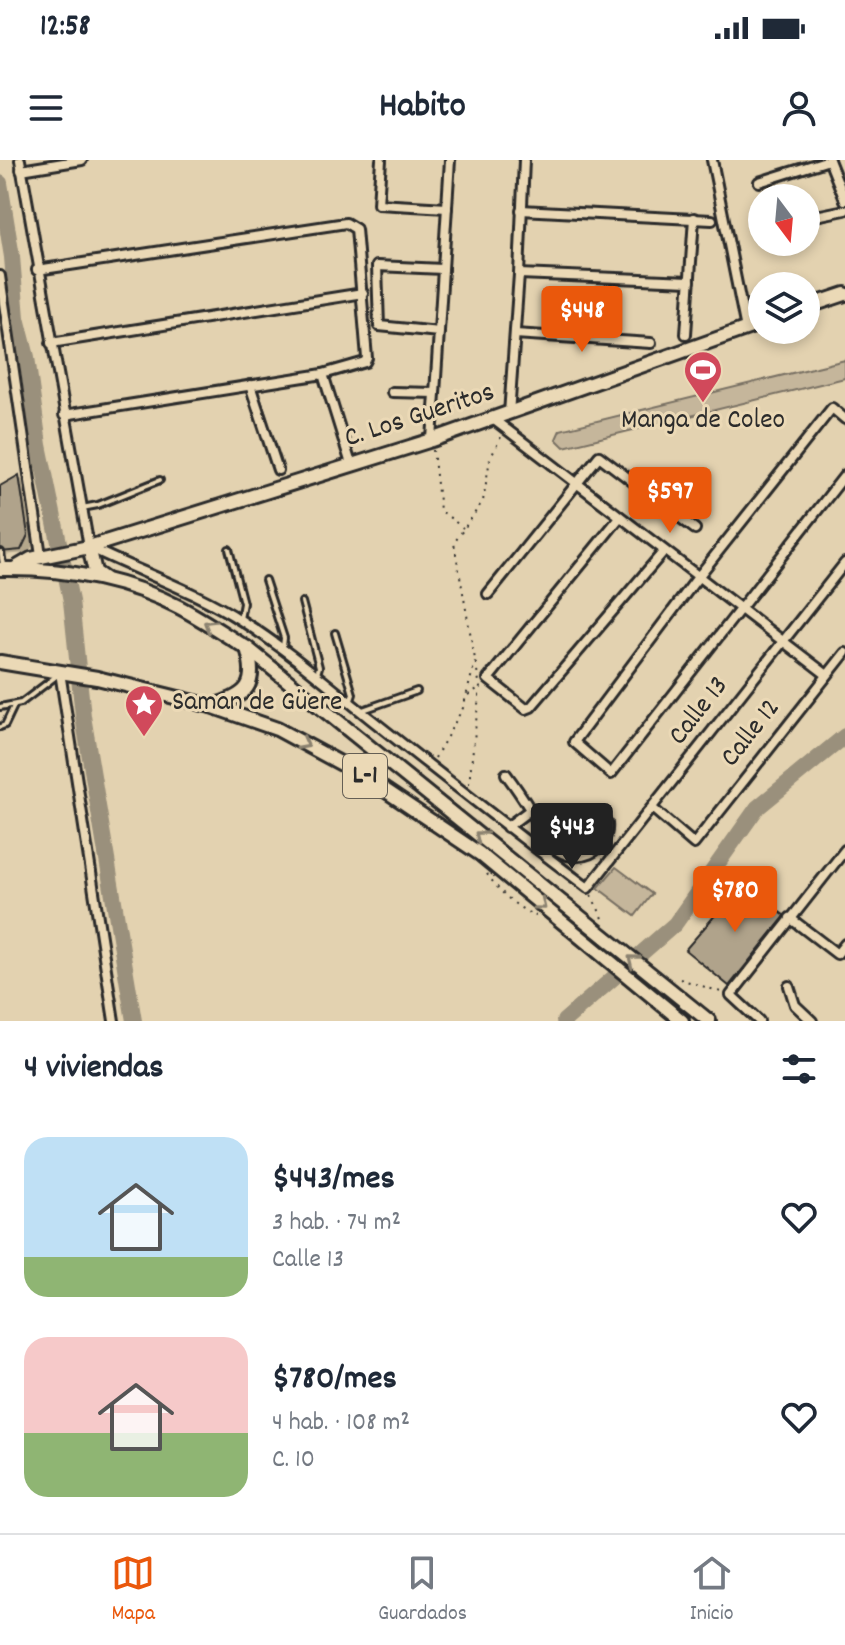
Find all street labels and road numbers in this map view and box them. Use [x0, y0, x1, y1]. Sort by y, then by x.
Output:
street label: C. Los Gueritos [340, 374, 500, 460]
street label: Calle 13 [660, 669, 740, 755]
street label: Calle 12 [712, 691, 792, 777]
road number: L-1 [343, 754, 387, 798]

